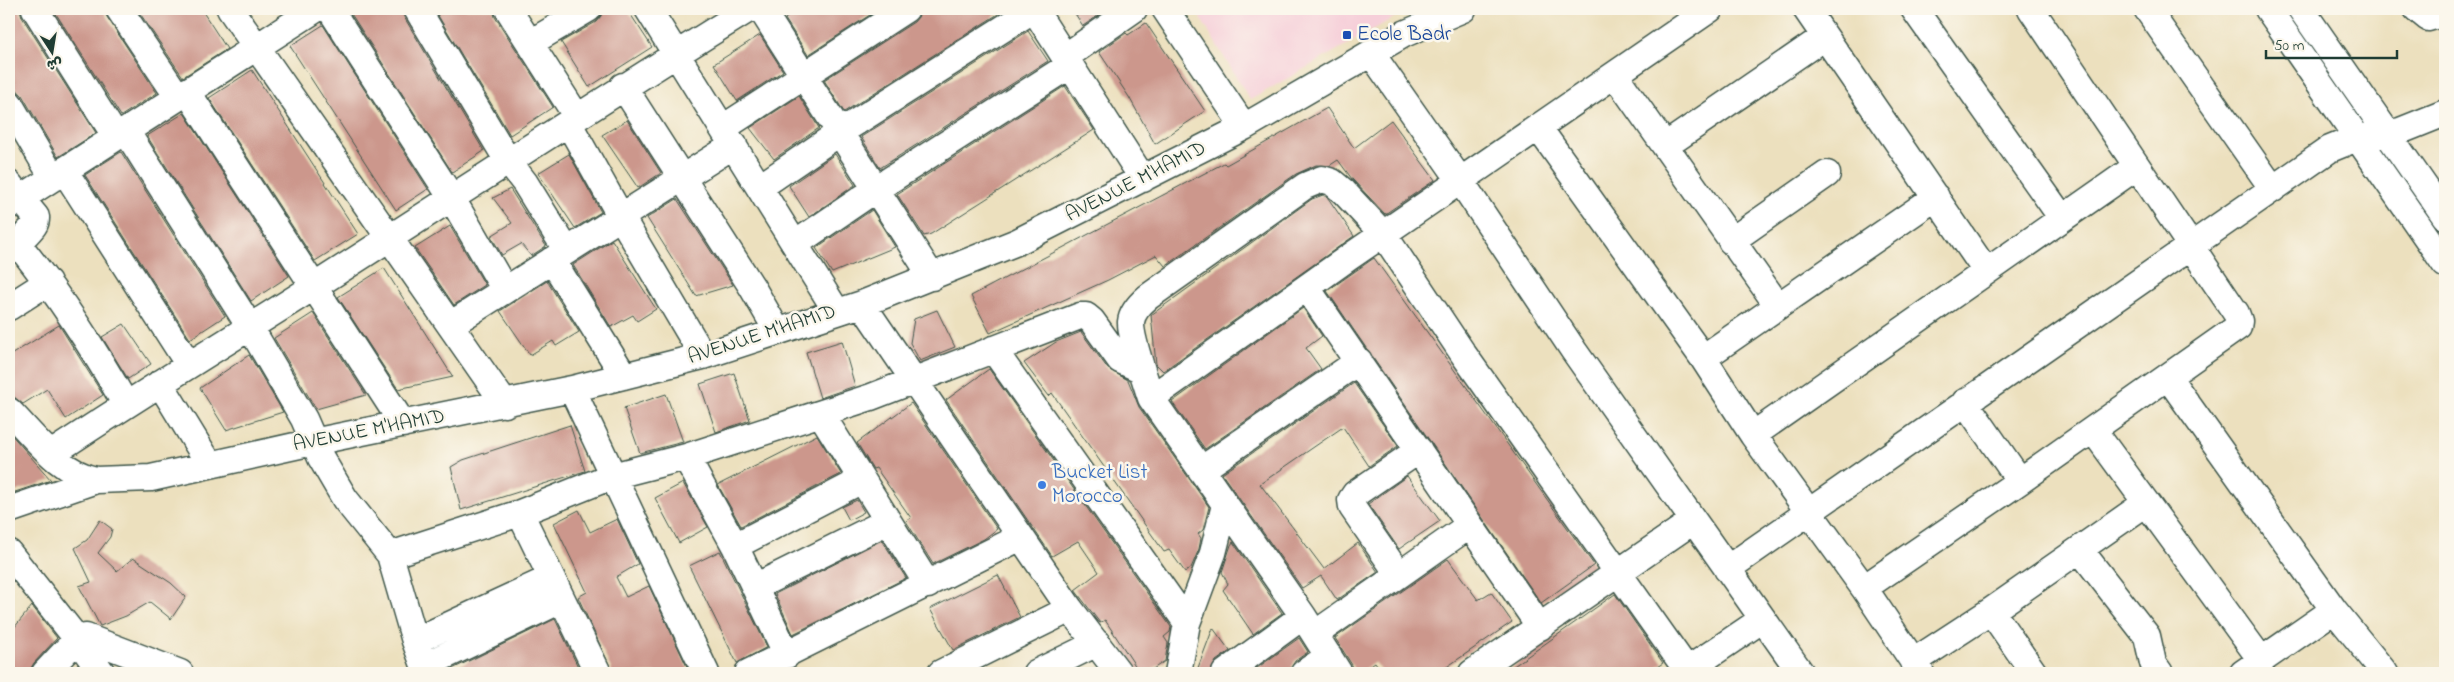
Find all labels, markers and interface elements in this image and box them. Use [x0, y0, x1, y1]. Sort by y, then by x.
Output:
place label: Ecole Badr [1357, 20, 1452, 50]
north arrow [28, 28, 78, 78]
scale bar [2266, 28, 2398, 60]
marker: Ecole Badr [1341, 29, 1353, 41]
text: 50 m [2274, 35, 2305, 57]
text: ش [45, 51, 64, 75]
street label: AVENUE M'HAMID [1061, 134, 1211, 230]
street label: AVENUE M'HAMID [684, 297, 840, 373]
street label: AVENUE M'HAMID [290, 402, 448, 460]
place label: Bucket List Morocco [1051, 458, 1148, 512]
marker: Bucket List Morocco [1036, 479, 1048, 491]

